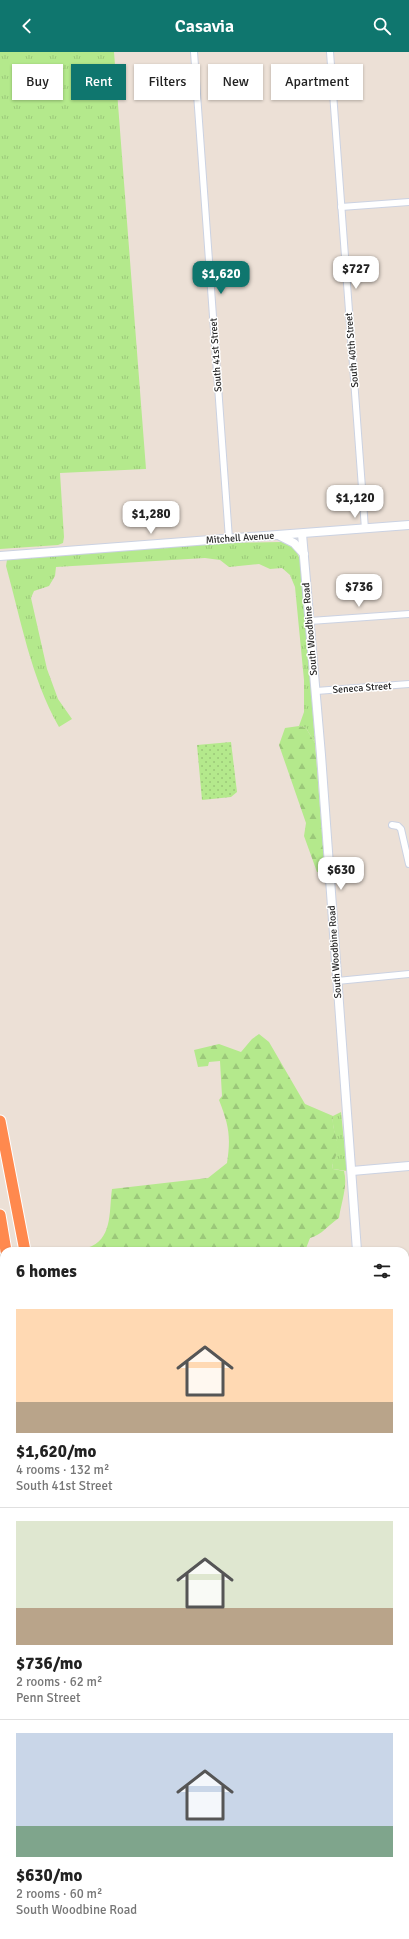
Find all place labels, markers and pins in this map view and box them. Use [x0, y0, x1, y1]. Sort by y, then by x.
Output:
pin: $727 [332, 256, 380, 290]
pin: $1,620 [188, 261, 254, 295]
pin: $1,120 [322, 485, 388, 519]
pin: $1,280 [118, 501, 184, 535]
pin: $736 [335, 574, 383, 608]
pin: $630 [317, 857, 365, 891]

